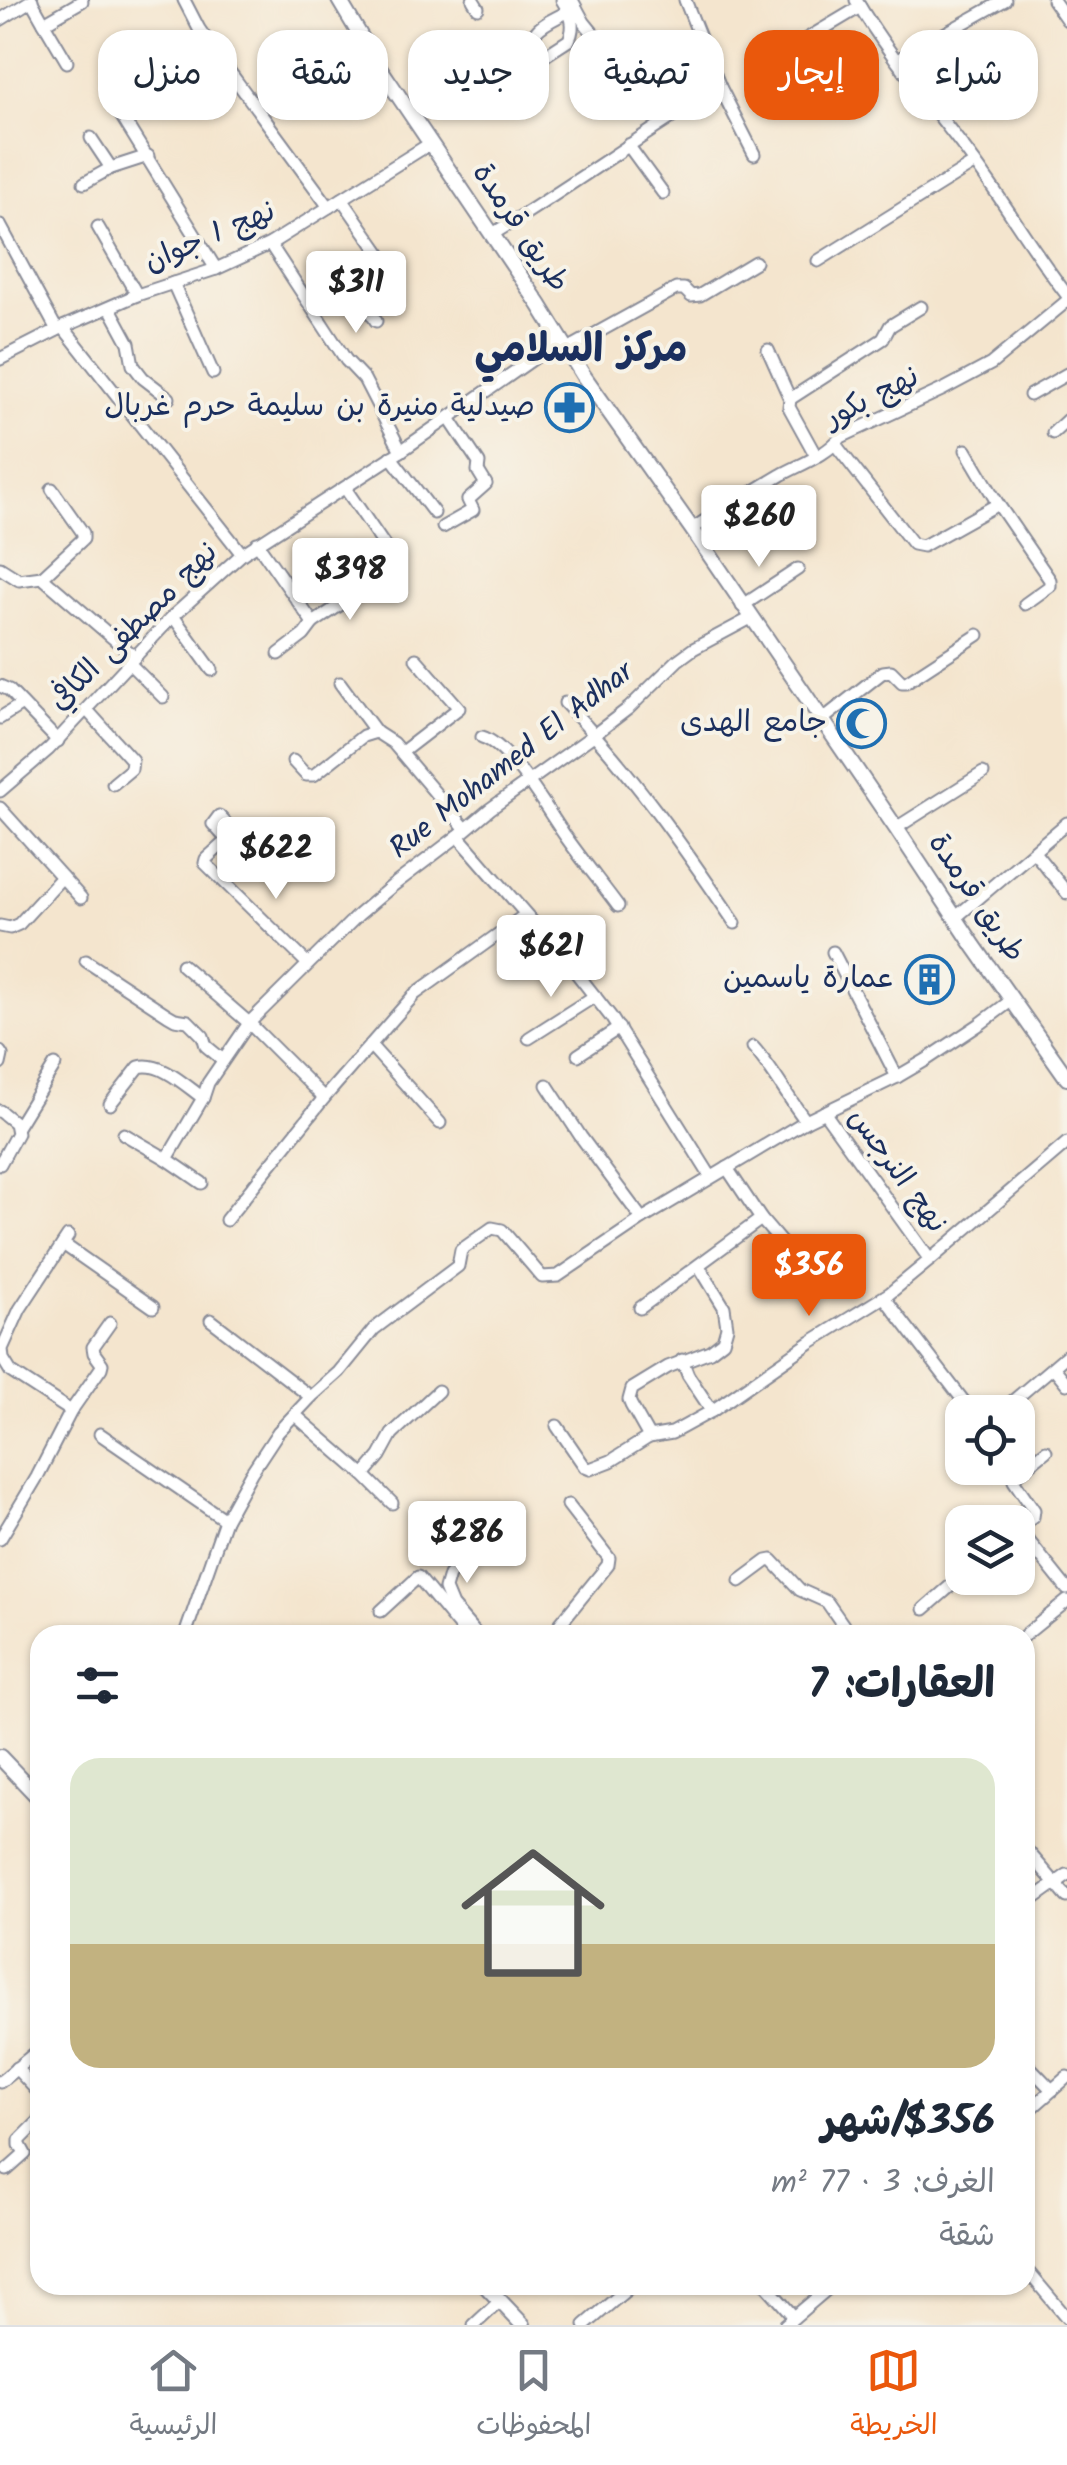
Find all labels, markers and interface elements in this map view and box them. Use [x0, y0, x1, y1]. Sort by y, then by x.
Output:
chip: منزل [98, 30, 237, 120]
chip: شقة [257, 30, 388, 120]
chip: جديد [408, 30, 549, 120]
chip: تصفية [569, 30, 724, 120]
chip: إيجار [744, 30, 879, 120]
chip: شراء [899, 30, 1038, 120]
street label: طريق قرمدة [459, 153, 581, 303]
street label: نهج 1 جوان [137, 188, 283, 286]
pin: $311 [297, 251, 415, 336]
text: $311 [328, 258, 384, 309]
district label: مركز السلامي [474, 318, 688, 383]
street label: نهج بكور [813, 354, 928, 444]
pharmacy icon: صيدلية منيرة بن سليمة حرم غربال [544, 381, 596, 433]
place label: صيدلية منيرة بن سليمة حرم غربال [104, 383, 535, 431]
pin: $260 [700, 485, 818, 570]
text: $260 [723, 492, 795, 543]
street label: نهج مصطفى الكافي [38, 531, 230, 723]
pin: $398 [291, 538, 409, 623]
text: $398 [314, 545, 386, 596]
street label: Rue Mohamed El Adhar [379, 649, 646, 872]
mosque icon: جامع الهدى [836, 697, 888, 749]
place label: جامع الهدى [680, 699, 827, 747]
pin: $622 [217, 817, 335, 902]
street label: طريق قرمدة [915, 823, 1037, 973]
text: $622 [239, 824, 313, 875]
pin: $621 [492, 915, 610, 1000]
text: $621 [519, 922, 583, 973]
building icon: عمارة ياسمين [904, 953, 956, 1005]
place label: عمارة ياسمين [723, 955, 895, 1003]
street label: نهج النرجس [835, 1098, 959, 1244]
pin: $356 [750, 1234, 868, 1319]
text: $356 [774, 1241, 844, 1292]
map controls [945, 1395, 1035, 1595]
button: locate [945, 1395, 1035, 1485]
pin: $286 [408, 1501, 526, 1586]
button: layers [945, 1505, 1035, 1595]
text: $286 [430, 1508, 504, 1559]
text: العقارات: 7 [808, 1652, 995, 1719]
icon: filters [70, 1658, 125, 1713]
icon: home [443, 1823, 623, 2003]
text: $356/شهر [821, 2089, 995, 2156]
text: الغرف: 3 · 77 m² [771, 2158, 995, 2209]
text: شقة [939, 2211, 995, 2262]
tab: الرئيسية [129, 2343, 217, 2449]
tab: المحفوظات [476, 2343, 591, 2449]
tab: الخريطة [850, 2343, 938, 2449]

